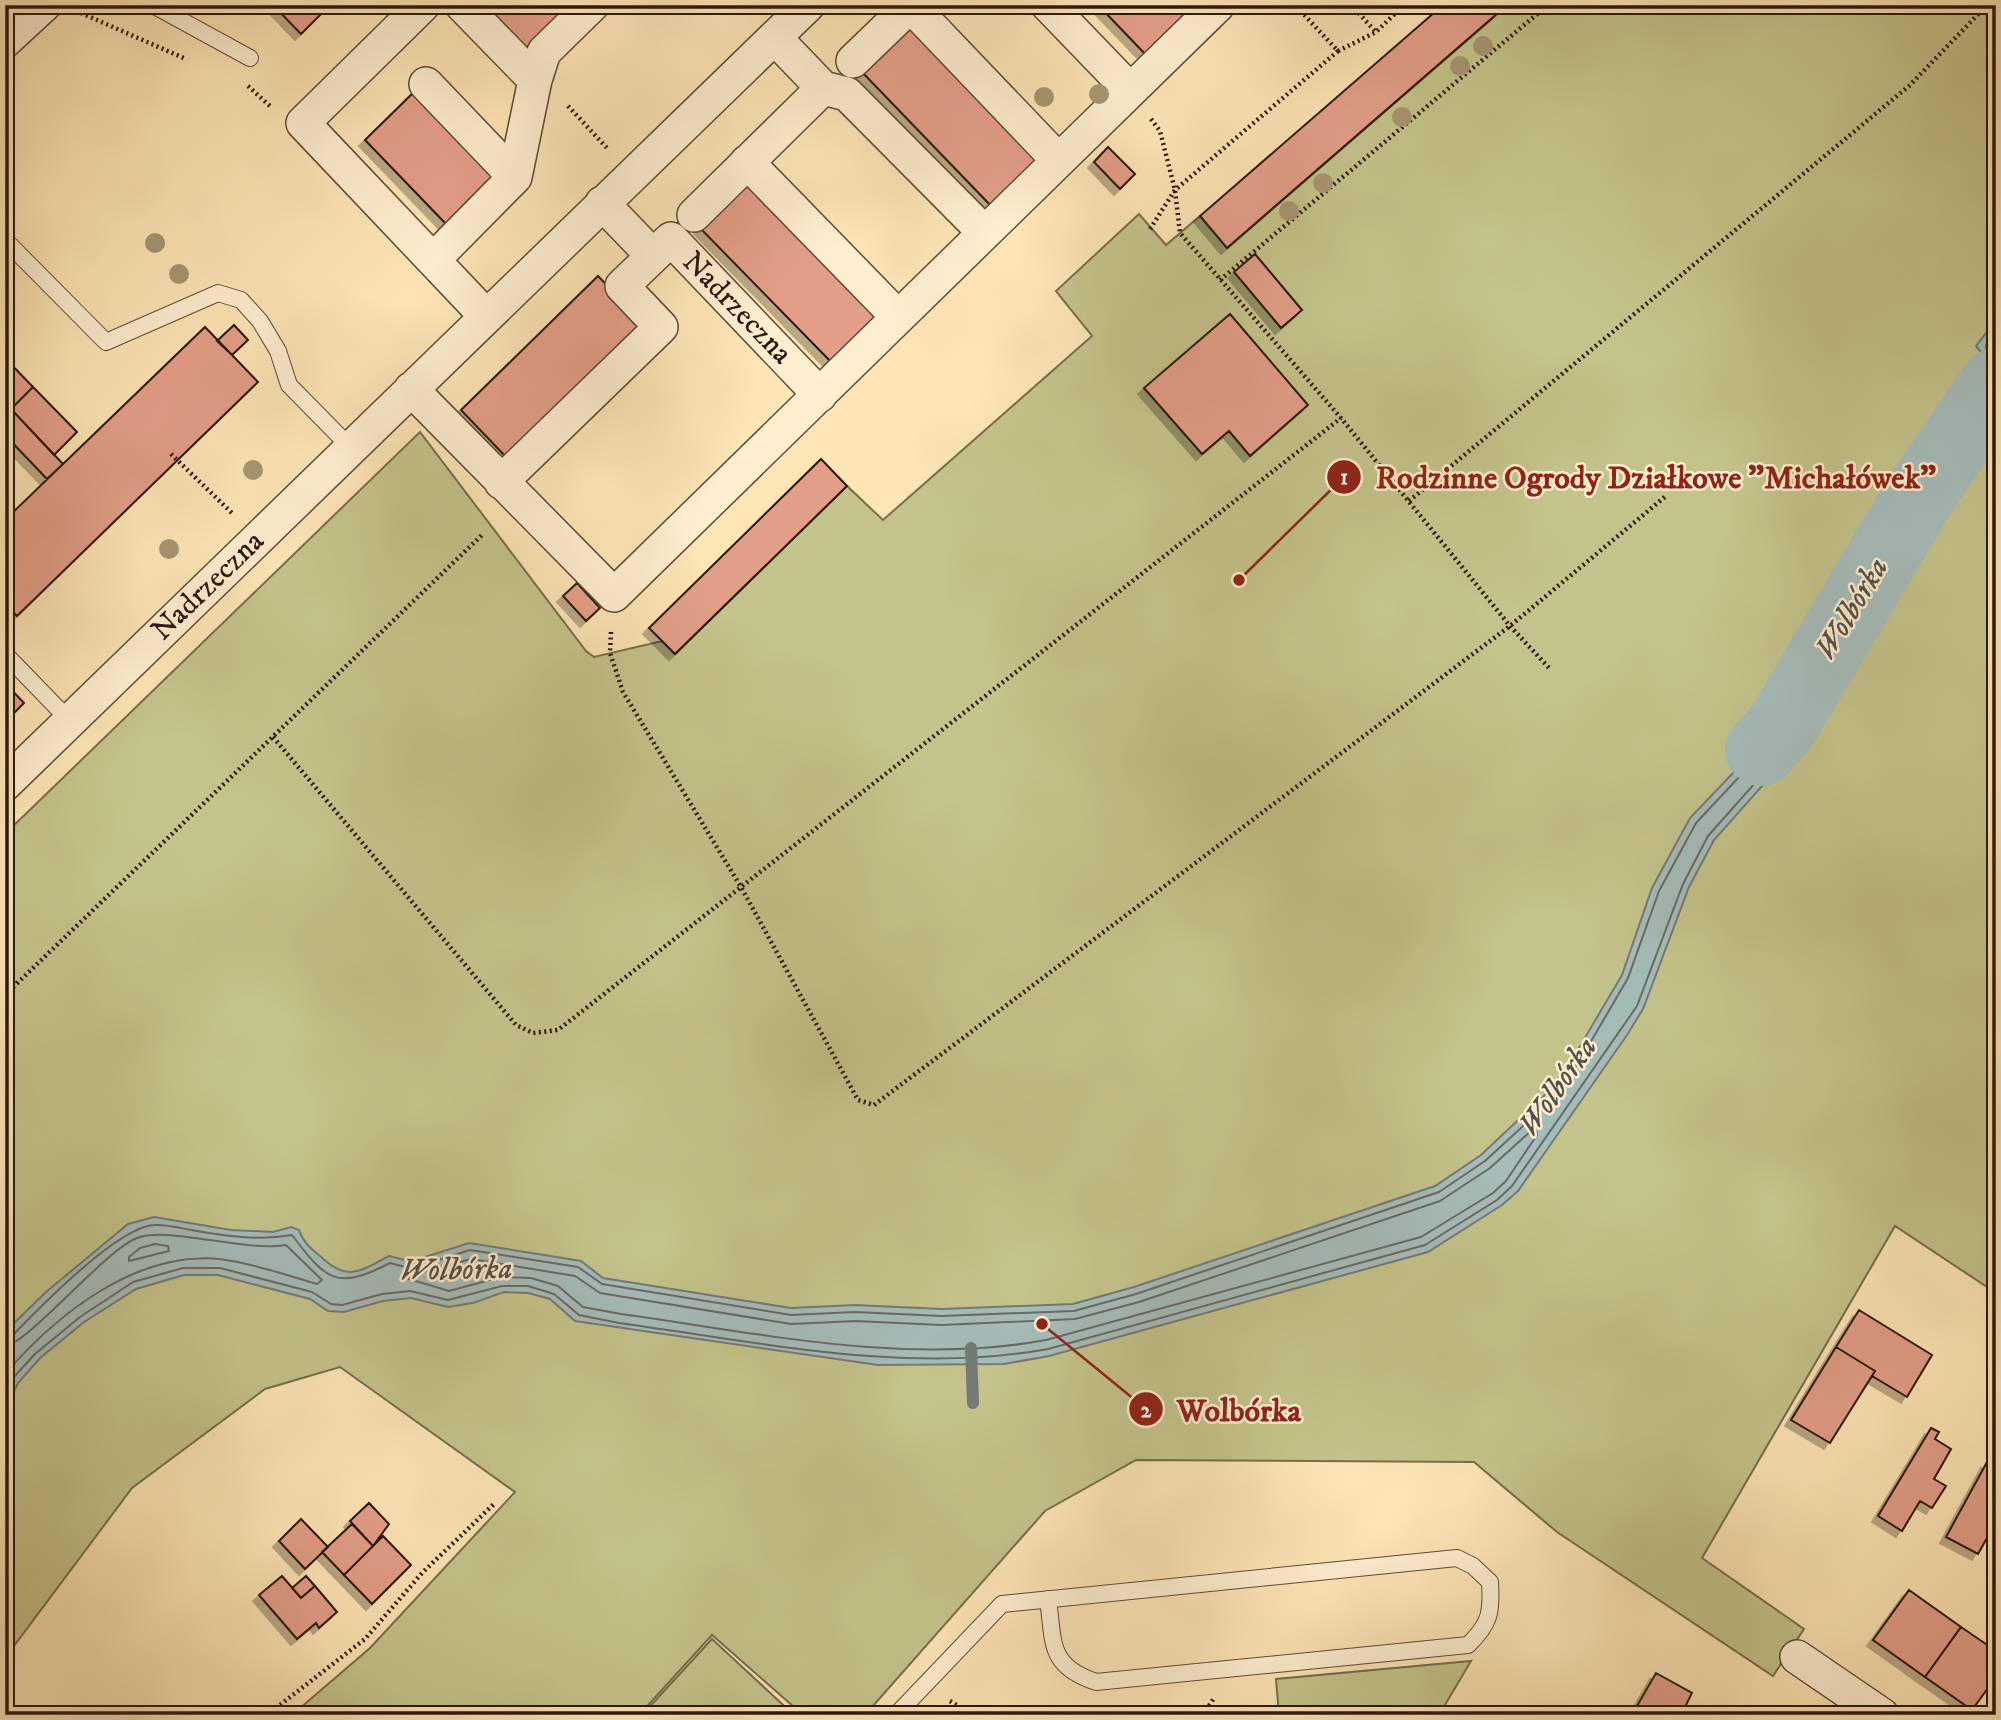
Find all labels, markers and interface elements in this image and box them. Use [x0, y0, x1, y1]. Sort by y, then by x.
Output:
street label: Nadrzeczna [674, 244, 800, 372]
callout: Rodzinne Ogrody Działkowe "Michałówek" [1327, 450, 1950, 503]
text: Rodzinne Ogrody Działkowe "Michałówek" [1376, 459, 1936, 499]
text: 1 [1340, 465, 1348, 491]
street label: Nadrzeczna [144, 523, 272, 649]
water label: Wolbórka [1806, 550, 1898, 668]
water label: Wolbórka [1509, 1029, 1607, 1145]
water label: Wolbórka [399, 1249, 513, 1291]
callout: Wolbórka [1128, 1383, 1315, 1436]
text: Wolbórka [1176, 1392, 1302, 1432]
text: 2 [1141, 1398, 1152, 1424]

